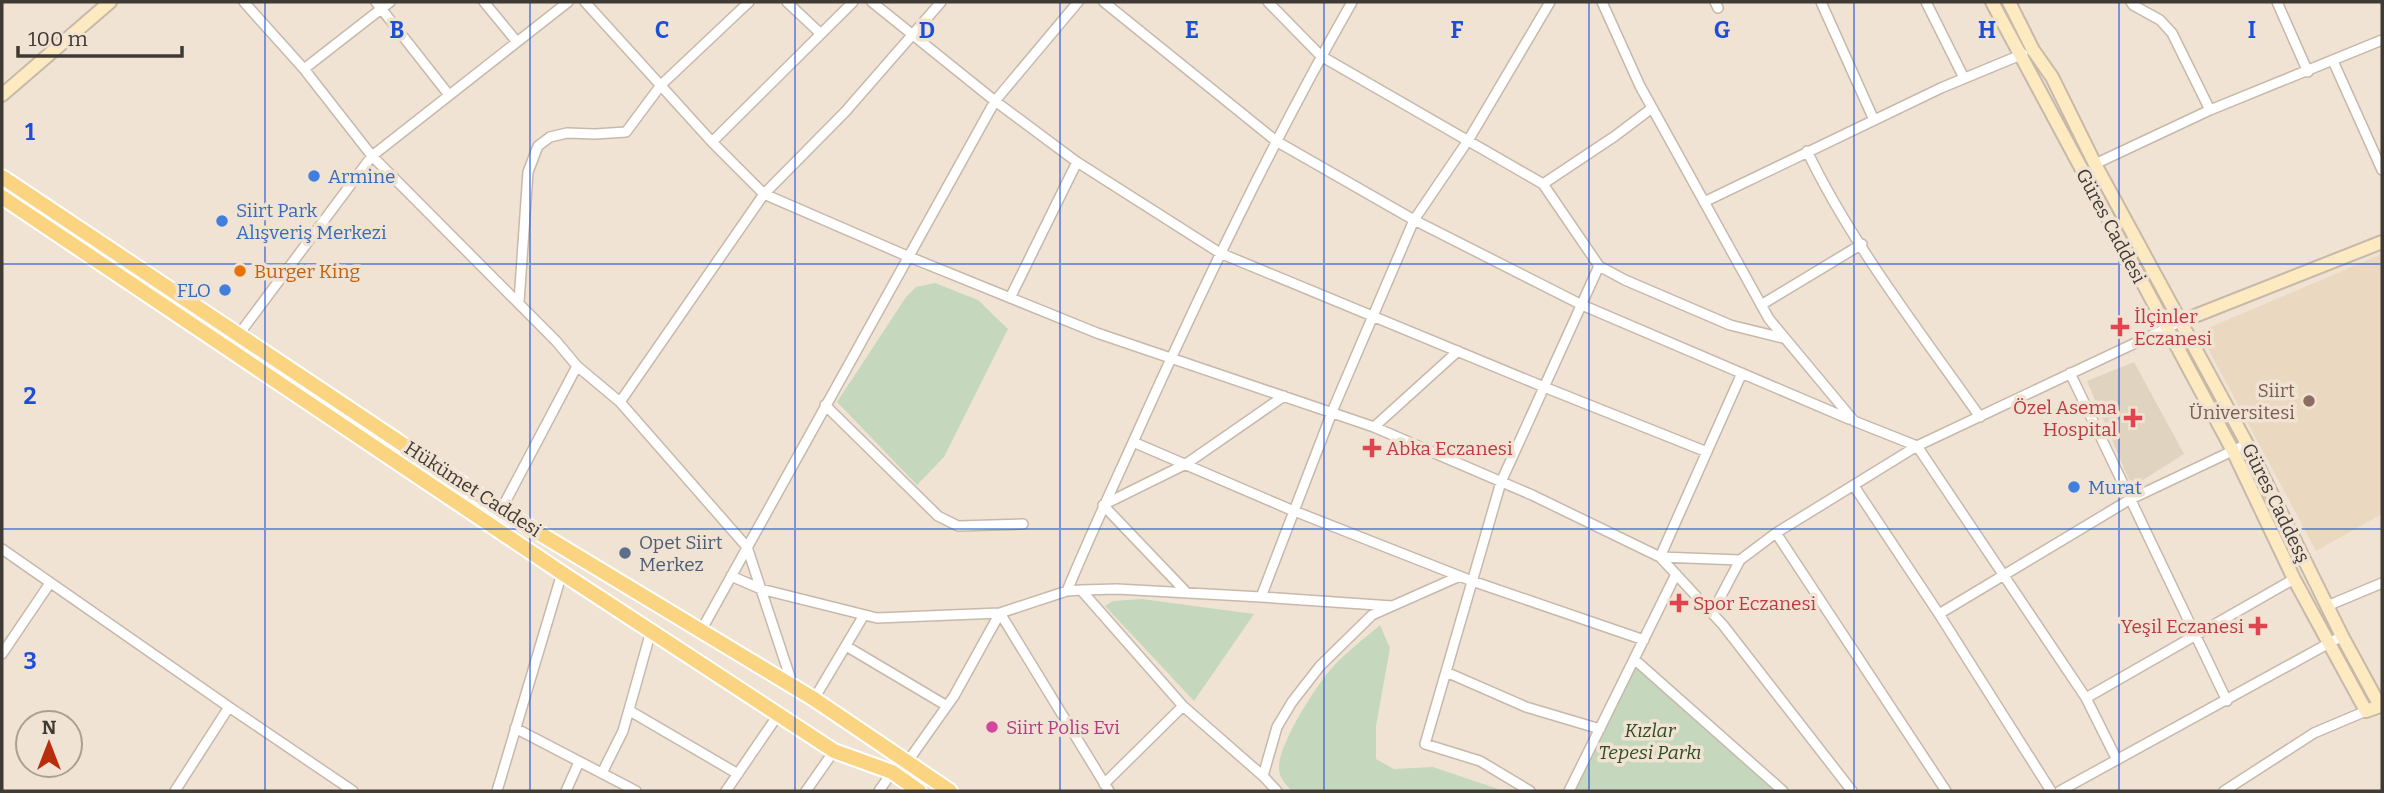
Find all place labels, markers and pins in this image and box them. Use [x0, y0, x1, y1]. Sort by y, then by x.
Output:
place label: Armine [328, 165, 395, 188]
marker: Armine [306, 168, 322, 184]
place label: Siirt Park Alışveriş Merkezi [236, 199, 387, 244]
marker: Siirt Park Alışveriş Merkezi [214, 213, 230, 229]
place label: Burger King [254, 260, 361, 283]
marker: Burger King [232, 263, 248, 279]
place label: FLO [177, 279, 211, 302]
marker: FLO [217, 282, 233, 298]
place label: İlçinler Eczanesi [2134, 305, 2212, 350]
marker: İlçinler Eczanesi [2112, 319, 2128, 335]
place label: Siirt Üniversitesi [2189, 379, 2295, 424]
marker: Siirt Üniversitesi [2301, 393, 2317, 409]
place label: Özel Asema Hospital [2013, 396, 2118, 441]
marker: Özel Asema Hospital [2123, 408, 2143, 428]
place label: Abka Eczanesi [1386, 437, 1513, 460]
marker: Abka Eczanesi [1364, 440, 1380, 456]
place label: Murat [2088, 476, 2142, 499]
marker: Murat [2066, 479, 2082, 495]
place label: Opet Siirt Merkez [639, 531, 723, 576]
marker: Opet Siirt Merkez [617, 545, 633, 561]
place label: Spor Eczanesi [1693, 592, 1817, 615]
marker: Spor Eczanesi [1671, 595, 1687, 611]
place label: Yeşil Eczanesi [2121, 615, 2244, 638]
marker: Yeşil Eczanesi [2250, 618, 2266, 634]
place label: Siirt Polis Evi [1006, 716, 1120, 739]
marker: Siirt Polis Evi [984, 719, 1000, 735]

